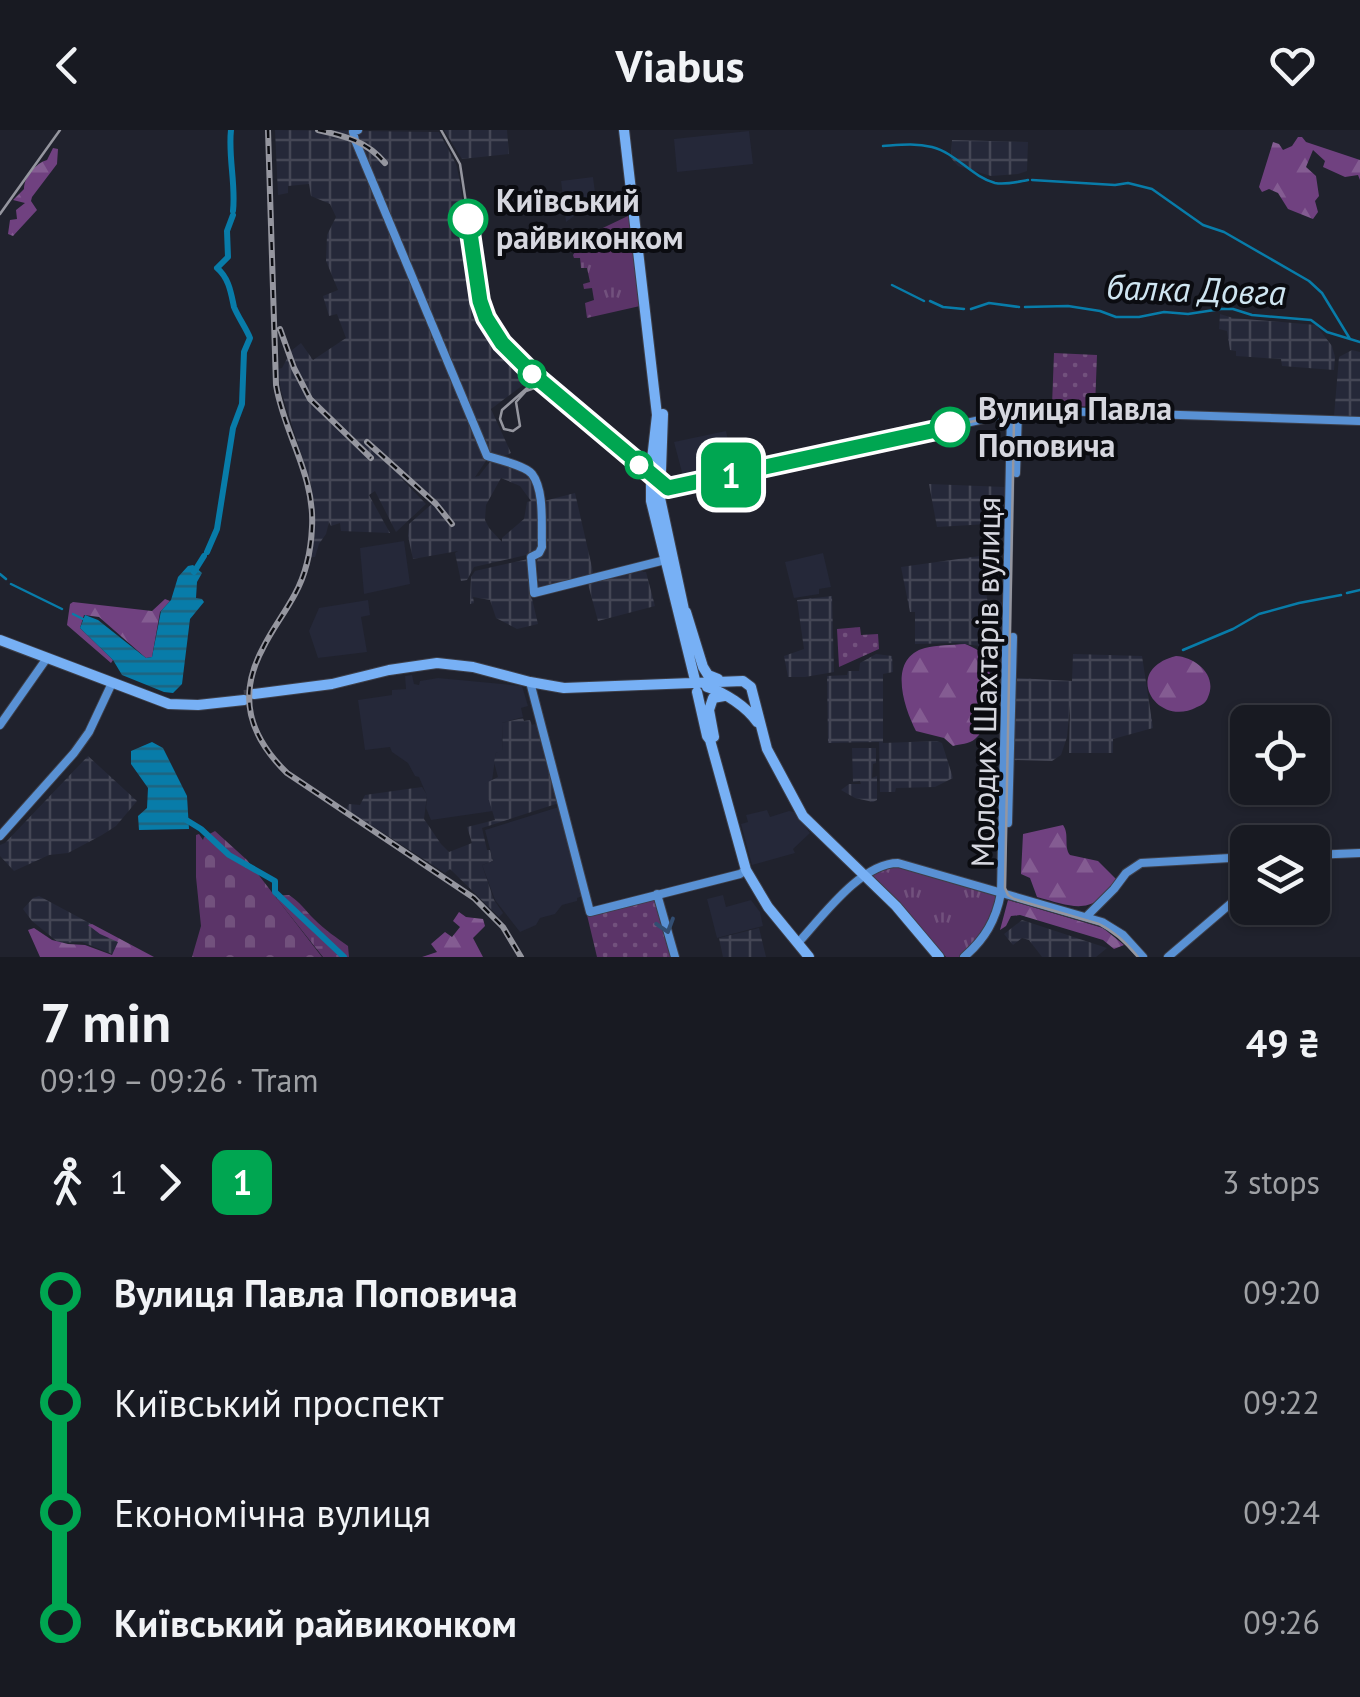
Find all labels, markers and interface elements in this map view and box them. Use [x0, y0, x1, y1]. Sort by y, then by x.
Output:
text: Viabus [616, 36, 744, 94]
icon: back [40, 38, 95, 93]
icon: heart [1265, 38, 1320, 93]
place label: Київський райвиконком [496, 179, 684, 258]
marker: Київський райвиконком [449, 200, 487, 238]
water label: балка Довга [1105, 263, 1287, 315]
unlabelled marker [519, 361, 545, 387]
place label: Вулиця Павла Поповича [978, 387, 1172, 466]
marker: Вулиця Павла Поповича [931, 408, 969, 446]
line badge: 1 [698, 442, 764, 508]
unlabelled marker [626, 452, 652, 478]
text: 1 [721, 452, 741, 498]
street label: Молодих Шахтарів вулиця [961, 496, 1009, 868]
map controls [1230, 705, 1330, 925]
button: locate [1230, 705, 1330, 805]
button: layers [1230, 825, 1330, 925]
one-way arrow [654, 916, 675, 933]
text: 7 min [40, 986, 171, 1057]
text: 49 ₴ [1246, 1018, 1320, 1067]
text: 09:19 – 09:26 · Tram [40, 1059, 318, 1101]
icon: walk [40, 1155, 95, 1210]
icon: forward [142, 1155, 197, 1210]
text: 1 [232, 1159, 252, 1205]
text: 1 [110, 1161, 127, 1203]
text: 3 stops [1222, 1161, 1320, 1203]
text: Вулиця Павла Поповича [114, 1268, 518, 1317]
text: 09:20 [1243, 1271, 1320, 1313]
text: Київський проспект [114, 1378, 443, 1427]
text: 09:22 [1243, 1381, 1320, 1423]
text: Економічна вулиця [114, 1488, 431, 1537]
text: 09:24 [1243, 1491, 1320, 1533]
text: Київський райвиконком [114, 1598, 517, 1647]
text: 09:26 [1243, 1601, 1320, 1643]

